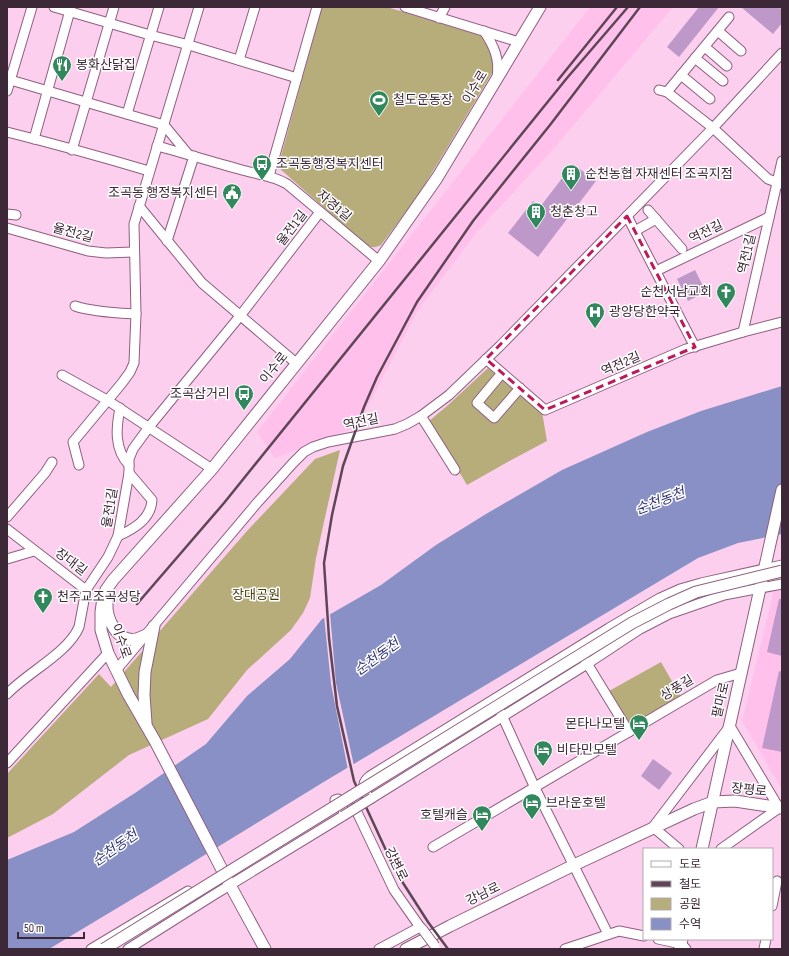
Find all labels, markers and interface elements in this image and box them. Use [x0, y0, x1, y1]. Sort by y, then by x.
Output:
restaurant icon: 봉화산닭집 [51, 54, 73, 82]
place label: 봉화산닭집 [76, 57, 136, 73]
street label: 이수로 [459, 67, 491, 107]
sports icon: 철도운동장 [368, 89, 390, 117]
place label: 철도운동장 [393, 92, 453, 108]
bus stop icon: 조곡동행정복지센터 [251, 153, 273, 181]
place label: 조곡동행정복지센터 [276, 156, 384, 172]
building icon: 순천농협 자재센터 조곡지점 [560, 163, 582, 191]
place label: 순천농협 자재센터 조곡지점 [585, 166, 733, 182]
public building icon: 조곡동 행정복지센터 [221, 182, 243, 210]
place label: 조곡동 행정복지센터 [108, 185, 218, 201]
street label: 자경1길 [313, 187, 355, 225]
building icon: 청춘창고 [525, 201, 547, 229]
place label: 청춘창고 [550, 204, 598, 220]
street label: 율전1길 [273, 207, 311, 249]
street label: 역전길 [686, 217, 726, 247]
street label: 율전2길 [51, 220, 95, 246]
street label: 역전1길 [735, 232, 759, 276]
church icon: 순천서남교회 [715, 281, 737, 309]
place label: 순천서남교회 [640, 284, 712, 300]
hospital icon: 광양당한약국 [584, 301, 606, 329]
place label: 광양당한약국 [609, 304, 681, 320]
street label: 역전2길 [599, 348, 643, 380]
street label: 이수로 [256, 349, 292, 387]
bus stop icon: 조곡삼거리 [233, 383, 255, 411]
place label: 조곡삼거리 [170, 386, 230, 402]
street label: 역전길 [342, 410, 380, 434]
water label: 순천동천 [633, 483, 688, 518]
street label: 율전1길 [99, 487, 121, 529]
street label: 장대길 [52, 545, 90, 579]
church icon: 천주교조곡성당 [32, 586, 54, 614]
park label: 장대공원 [232, 587, 280, 603]
place label: 천주교조곡성당 [57, 589, 141, 605]
street label: 이수로 [108, 621, 134, 661]
water label: 순천동천 [351, 634, 404, 679]
street label: 상풍길 [657, 672, 697, 704]
street label: 팔마로 [709, 681, 733, 719]
hotel icon: 몬타나모텔 [628, 713, 650, 741]
place label: 몬타나모텔 [565, 716, 625, 732]
hotel icon: 비타민모텔 [532, 739, 554, 767]
place label: 비타민모텔 [557, 742, 617, 758]
street label: 장평로 [730, 780, 768, 800]
hotel icon: 브라운호텔 [521, 792, 543, 820]
place label: 브라운호텔 [546, 795, 606, 811]
hotel icon: 호텔캐슬 [471, 804, 493, 832]
place label: 호텔캐슬 [420, 807, 468, 823]
water label: 순천동천 [89, 826, 142, 870]
street label: 강변로 [381, 844, 411, 884]
legend [643, 848, 773, 940]
text: 도로 [679, 857, 701, 872]
text: 철도 [679, 877, 701, 892]
street label: 강남로 [463, 879, 503, 909]
text: 공원 [679, 897, 701, 912]
scale bar [18, 914, 84, 940]
text: 수역 [679, 917, 701, 932]
text: 50 m [24, 921, 44, 936]

